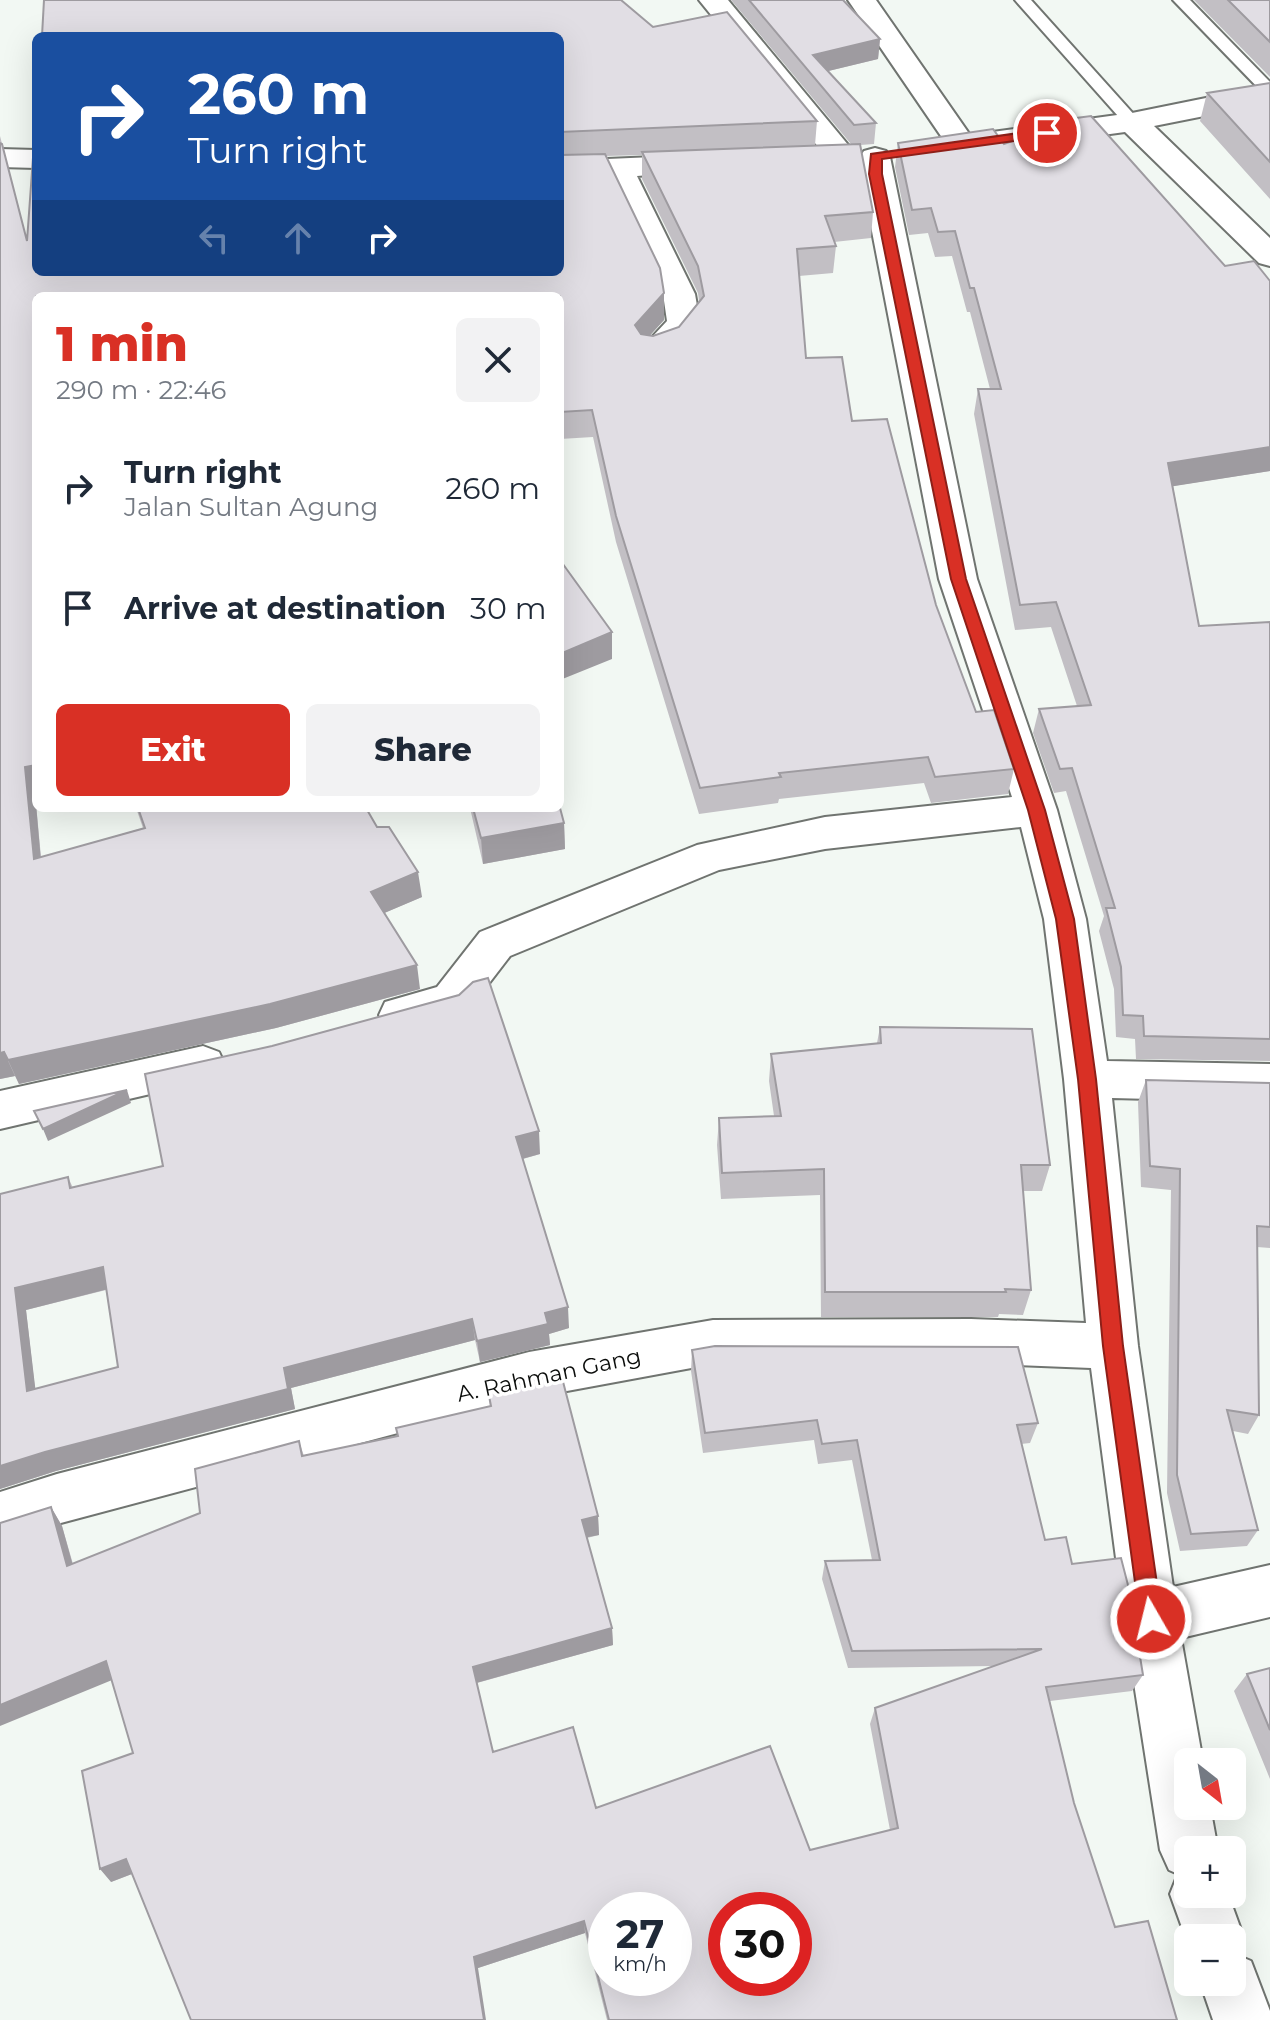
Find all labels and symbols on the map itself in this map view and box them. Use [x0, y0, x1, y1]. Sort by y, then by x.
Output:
pin [1013, 99, 1081, 167]
street label: A. Rahman Gang [454, 1342, 644, 1408]
position arrow [1109, 1577, 1193, 1661]
north arrow [1174, 1748, 1246, 1820]
speed limit sign: 30 [708, 1892, 812, 1996]

